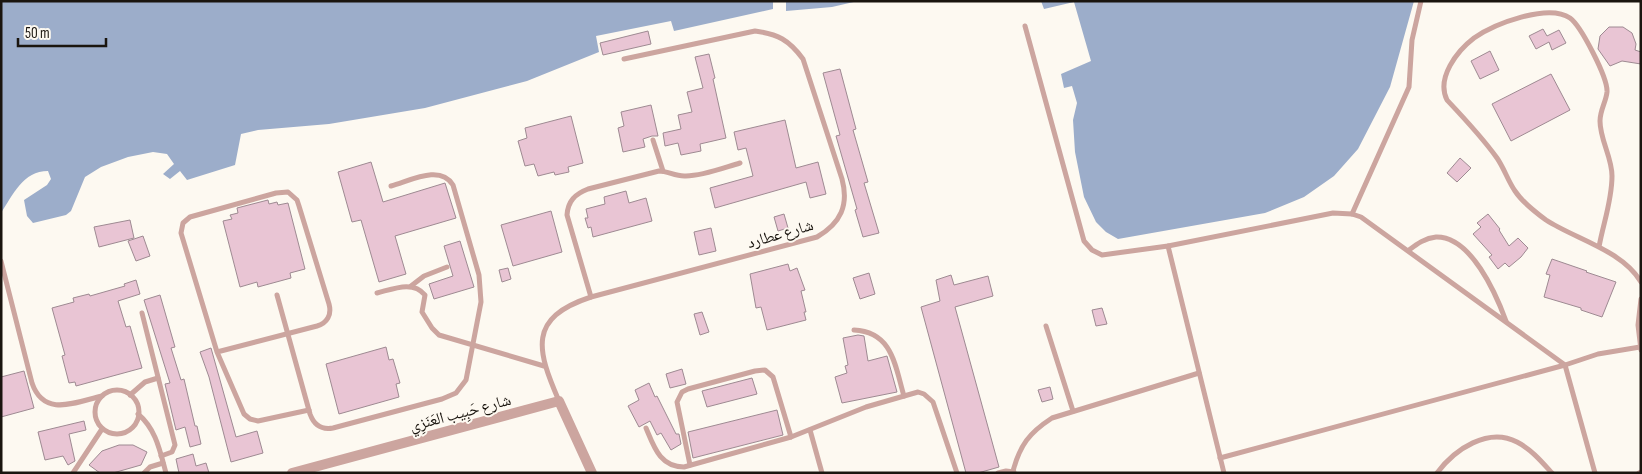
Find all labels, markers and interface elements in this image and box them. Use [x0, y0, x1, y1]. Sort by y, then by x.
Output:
scale bar [18, 15, 105, 47]
text: 50 m [25, 24, 50, 43]
street label: شارع عطارد [745, 216, 816, 253]
street label: شارع حَبِيب العَنَزِي [408, 391, 514, 438]

